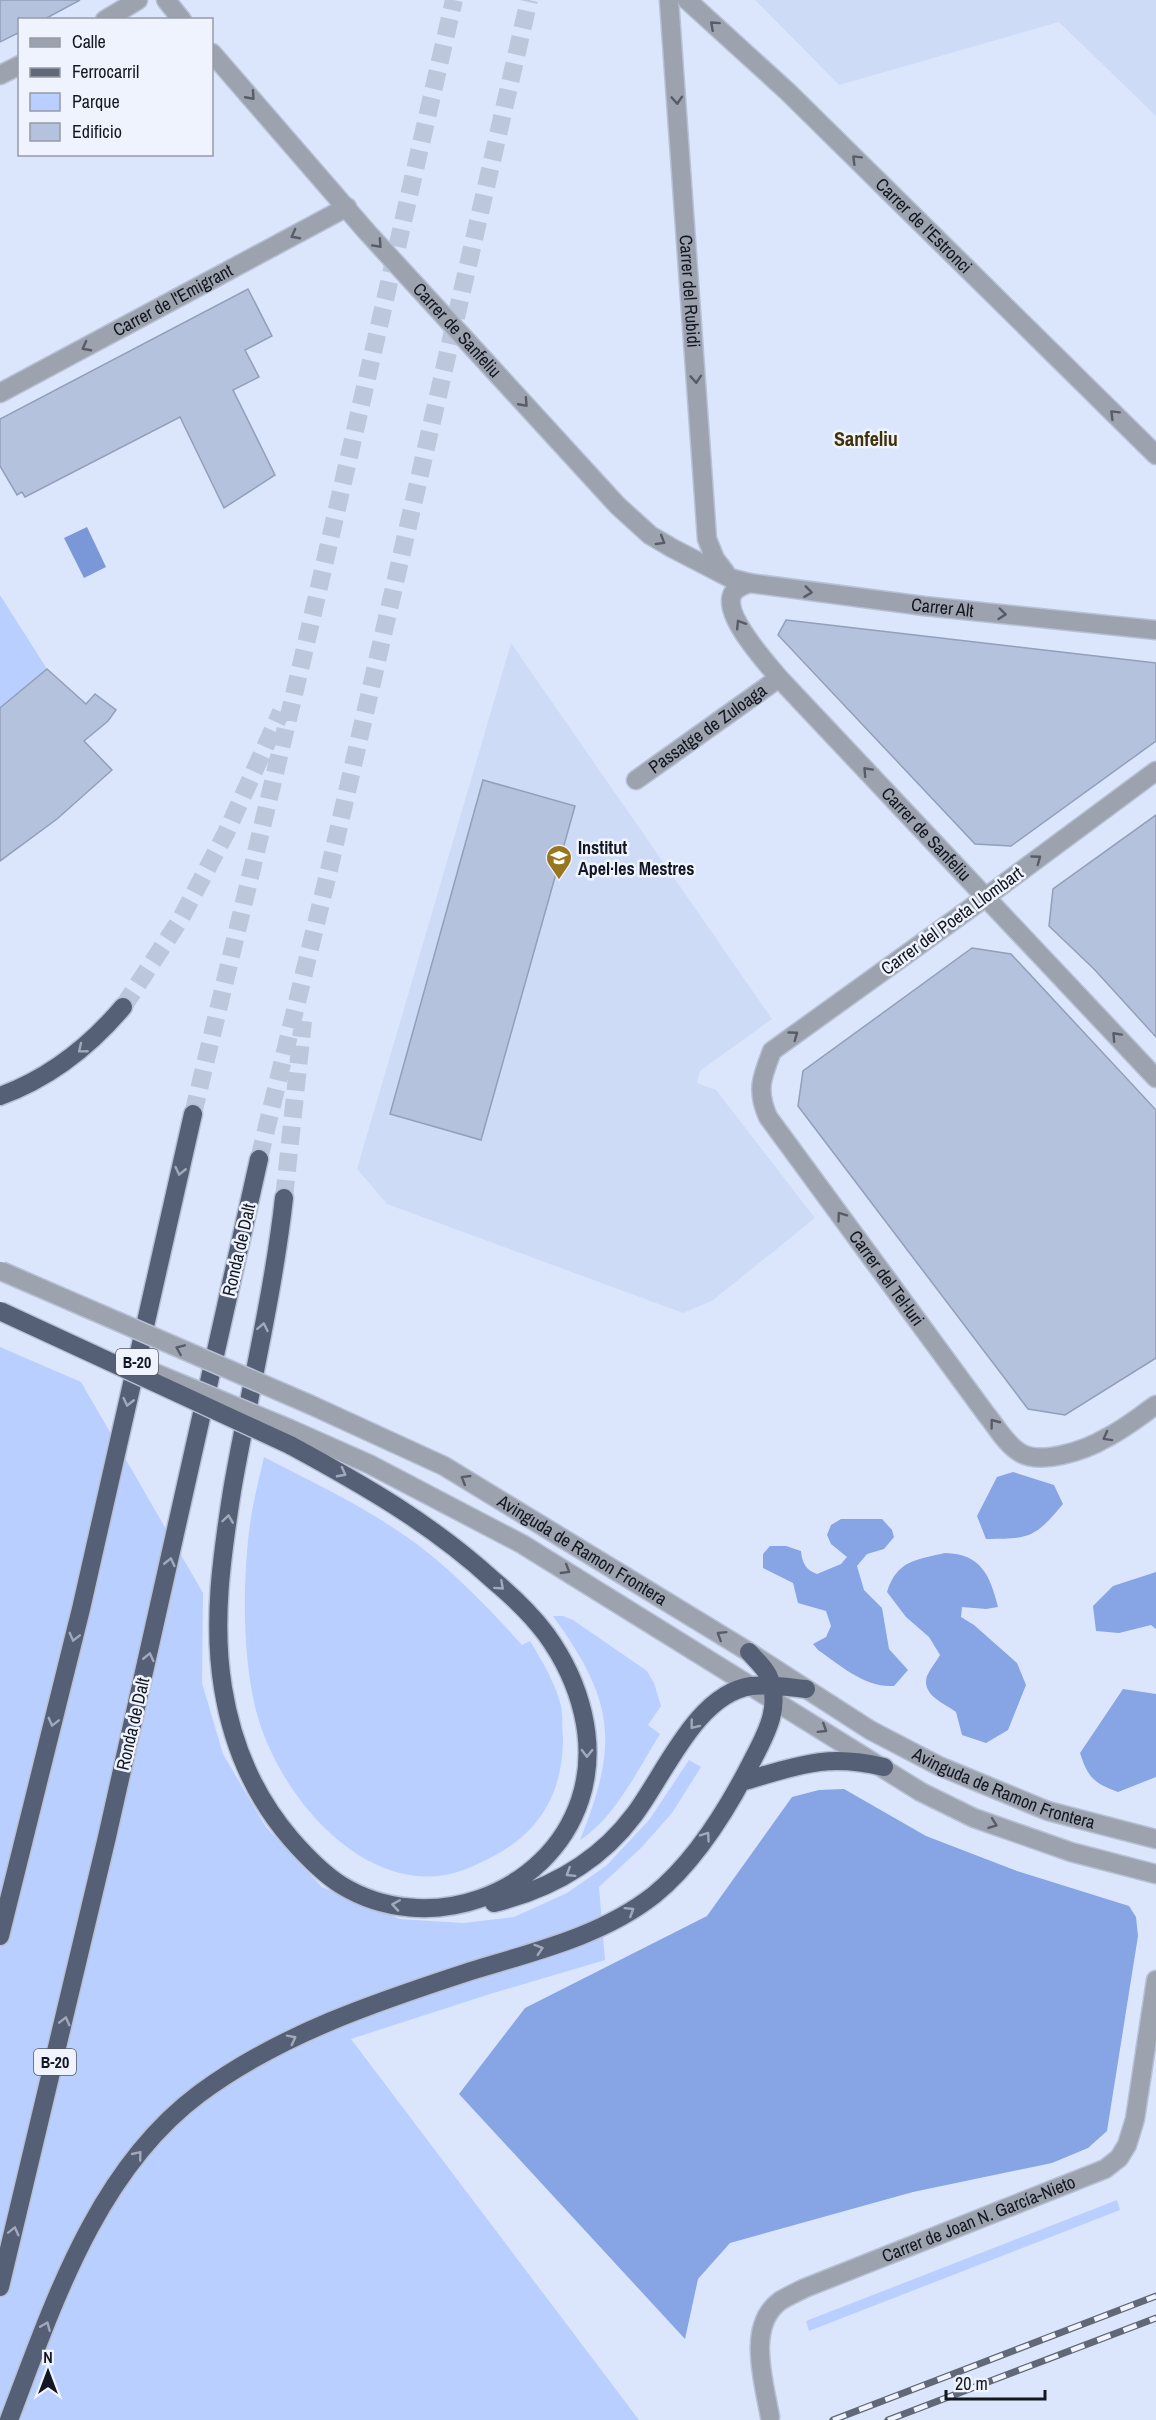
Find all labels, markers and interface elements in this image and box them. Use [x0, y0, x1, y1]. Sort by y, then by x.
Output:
legend [18, 18, 213, 156]
one-way arrow [711, 21, 721, 32]
text: Calle [72, 29, 106, 54]
text: Ferrocarril [72, 59, 139, 84]
text: Parque [72, 89, 120, 114]
one-way arrow [244, 89, 255, 100]
one-way arrow [670, 96, 683, 105]
text: Edificio [72, 119, 122, 144]
one-way arrow [852, 155, 862, 166]
street label: Carrer de l'Estronci [870, 172, 978, 279]
one-way arrow [291, 228, 301, 239]
street label: Carrer del Rubidi [674, 234, 706, 349]
one-way arrow [371, 237, 382, 248]
street label: Carrer de l'Emigrant [108, 258, 237, 342]
street label: Carrer de Sanfeliu [407, 277, 507, 383]
one-way arrow [82, 340, 93, 351]
one-way arrow [689, 374, 702, 383]
one-way arrow [517, 397, 528, 407]
one-way arrow [1111, 410, 1122, 421]
district label: Sanfeliu [834, 425, 898, 452]
one-way arrow [655, 534, 665, 546]
one-way arrow [804, 585, 813, 598]
street label: Carrer Alt [910, 591, 975, 623]
one-way arrow [997, 607, 1006, 620]
one-way arrow [736, 620, 747, 631]
street label: Passatge de Zuloaga [643, 678, 771, 779]
one-way arrow [863, 768, 874, 778]
street label: Carrer de Sanfeliu [876, 781, 977, 886]
place label: Institut Apel·les Mestres [578, 835, 695, 881]
school or university icon: Institut Apel·les Mestres [544, 843, 574, 881]
one-way arrow [1030, 855, 1041, 866]
street label: Carrer del Poeta Llombart [876, 861, 1028, 981]
one-way arrow [788, 1031, 799, 1042]
one-way arrow [1112, 1032, 1123, 1042]
one-way arrow [78, 1042, 89, 1053]
one-way arrow [175, 1166, 188, 1176]
street label: Ronda de Dalt [216, 1201, 261, 1299]
one-way arrow [837, 1211, 848, 1222]
street label: Carrer del Tel·luri [843, 1225, 930, 1331]
one-way arrow [256, 1322, 269, 1332]
one-way arrow [175, 1344, 186, 1356]
road number: B-20 [116, 1349, 158, 1375]
one-way arrow [122, 1397, 135, 1407]
one-way arrow [990, 1419, 1001, 1430]
one-way arrow [1103, 1430, 1113, 1441]
one-way arrow [336, 1466, 346, 1477]
one-way arrow [461, 1474, 471, 1486]
street label: Avinguda de Ramon Frontera [492, 1488, 672, 1611]
one-way arrow [221, 1514, 233, 1524]
one-way arrow [163, 1557, 176, 1567]
one-way arrow [560, 1563, 570, 1575]
one-way arrow [493, 1579, 504, 1590]
one-way arrow [717, 1630, 727, 1642]
one-way arrow [68, 1632, 81, 1642]
one-way arrow [141, 1652, 154, 1662]
street label: Ronda de Dalt [110, 1675, 155, 1773]
one-way arrow [47, 1717, 60, 1727]
one-way arrow [691, 1718, 702, 1729]
one-way arrow [817, 1722, 827, 1734]
street label: Avinguda de Ramon Frontera [907, 1741, 1098, 1835]
one-way arrow [580, 1749, 593, 1758]
one-way arrow [987, 1817, 997, 1830]
one-way arrow [699, 1832, 710, 1843]
one-way arrow [566, 1865, 576, 1877]
one-way arrow [391, 1899, 401, 1912]
one-way arrow [624, 1907, 634, 1919]
one-way arrow [533, 1944, 544, 1956]
one-way arrow [57, 2016, 70, 2026]
one-way arrow [285, 2035, 296, 2046]
road number: B-20 [34, 2049, 76, 2075]
one-way arrow [130, 2151, 141, 2162]
street label: Carrer de Joan N. García-Nieto [878, 2169, 1079, 2268]
one-way arrow [6, 2226, 19, 2236]
one-way arrow [38, 2322, 50, 2333]
north arrow [18, 2342, 78, 2402]
text: N [43, 2346, 53, 2368]
scale bar [946, 2363, 1045, 2401]
text: 20 m [955, 2371, 988, 2396]

